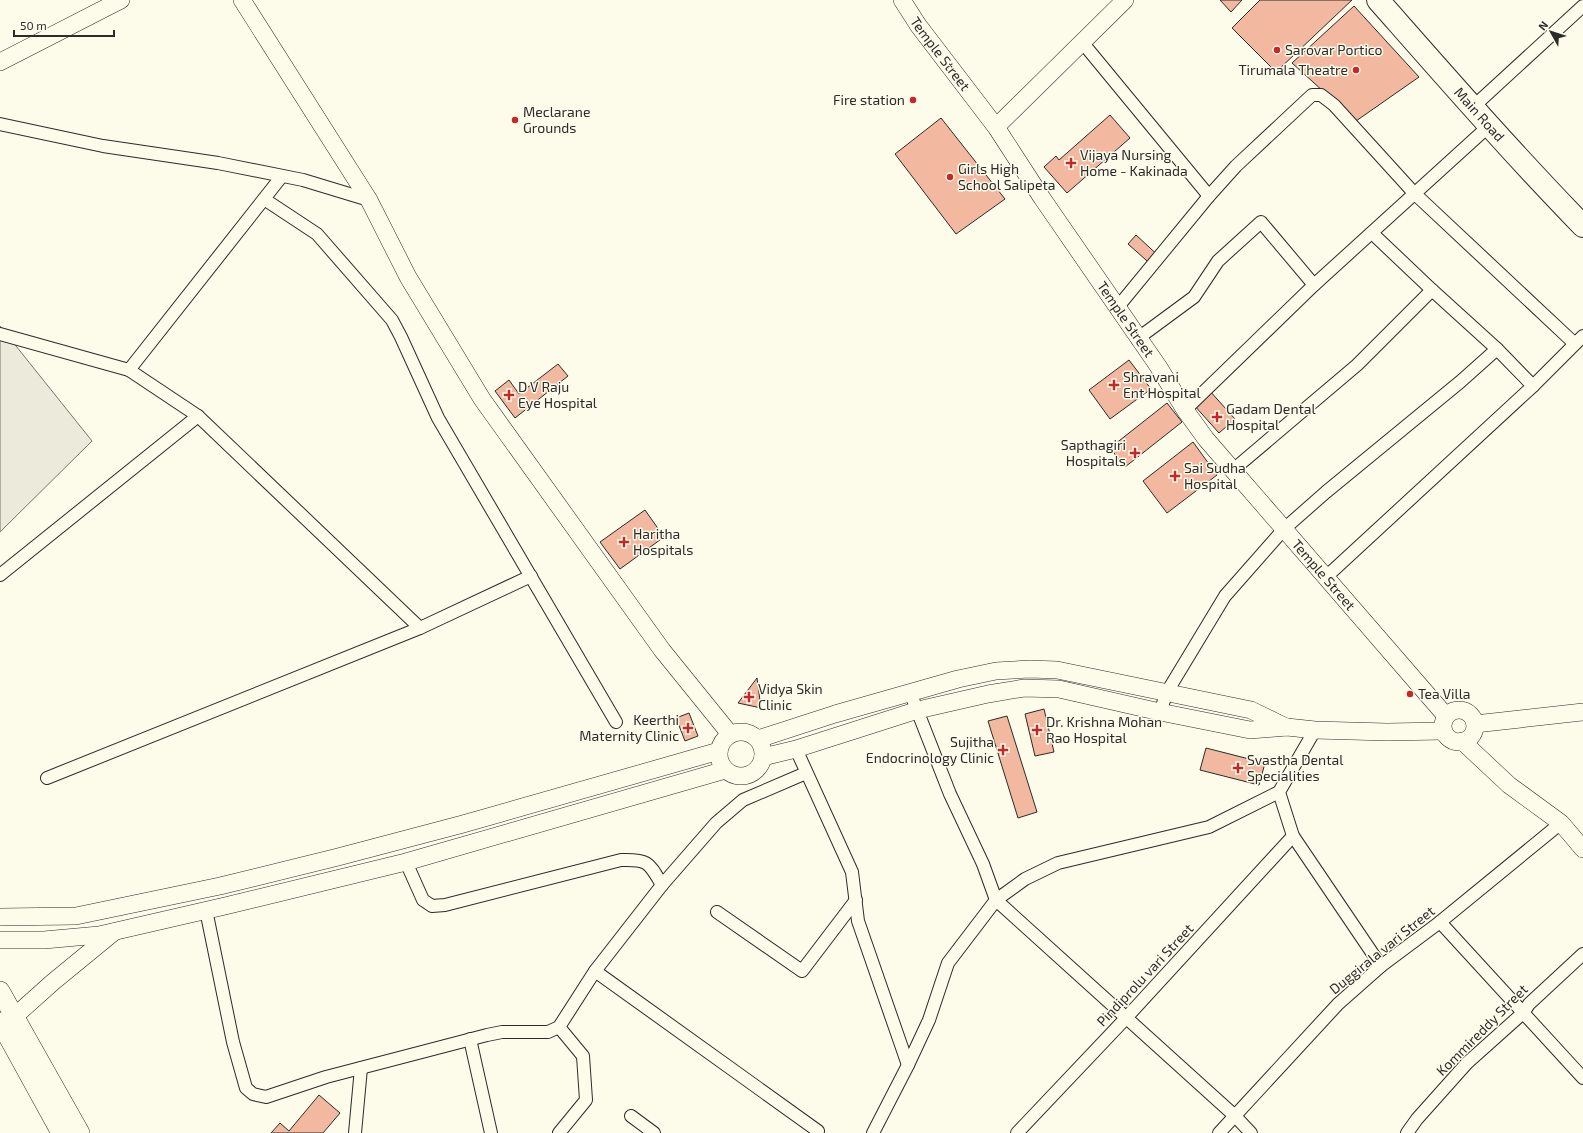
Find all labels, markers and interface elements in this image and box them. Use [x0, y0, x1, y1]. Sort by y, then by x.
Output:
scale bar [14, 12, 114, 38]
north arrow [1531, 12, 1571, 52]
street label: Temple Street [907, 14, 974, 94]
text: 50 m [20, 18, 47, 32]
text: N [1535, 18, 1550, 33]
place label: Sarovar Portico [1285, 41, 1383, 58]
marker: Sarovar Portico [1272, 45, 1282, 55]
place label: Tirumala Theatre [1238, 61, 1348, 78]
marker: Tirumala Theatre [1351, 65, 1361, 75]
street label: Main Road [1451, 84, 1509, 145]
place label: Fire station [833, 91, 905, 108]
marker: Fire station [908, 95, 918, 105]
place label: Meclarane Grounds [523, 103, 590, 136]
marker: Meclarane Grounds [510, 115, 520, 125]
place label: Vijaya Nursing Home - Kakinada [1080, 146, 1188, 179]
marker: Vijaya Nursing Home - Kakinada [1065, 157, 1077, 169]
place label: Girls High School Salipeta [958, 160, 1056, 193]
marker: Girls High School Salipeta [945, 172, 955, 182]
street label: Temple Street [1094, 278, 1158, 360]
place label: Shravani Ent Hospital [1123, 368, 1201, 401]
place label: D V Raju Eye Hospital [518, 378, 598, 411]
marker: Shravani Ent Hospital [1108, 379, 1120, 391]
marker: D V Raju Eye Hospital [503, 389, 515, 401]
place label: Gadam Dental Hospital [1226, 400, 1317, 433]
marker: Gadam Dental Hospital [1211, 411, 1223, 423]
place label: Sapthagiri Hospitals [1061, 436, 1126, 469]
marker: Sapthagiri Hospitals [1129, 447, 1141, 459]
place label: Sai Sudha Hospital [1184, 459, 1246, 492]
marker: Sai Sudha Hospital [1169, 470, 1181, 482]
place label: Haritha Hospitals [633, 525, 693, 558]
marker: Haritha Hospitals [618, 536, 630, 548]
street label: Temple Street [1289, 536, 1359, 613]
place label: Vidya Skin Clinic [758, 680, 823, 713]
place label: Tea Villa [1418, 685, 1471, 702]
marker: Tea Villa [1405, 689, 1415, 699]
marker: Vidya Skin Clinic [743, 691, 755, 703]
place label: Keerthi Maternity Clinic [579, 711, 679, 744]
place label: Dr. Krishna Mohan Rao Hospital [1046, 713, 1162, 746]
marker: Keerthi Maternity Clinic [682, 722, 694, 734]
marker: Dr. Krishna Mohan Rao Hospital [1031, 724, 1043, 736]
place label: Sujitha Endocrinology Clinic [866, 733, 994, 766]
marker: Sujitha Endocrinology Clinic [997, 744, 1009, 756]
place label: Svastha Dental Specialities [1247, 751, 1344, 784]
marker: Svastha Dental Specialities [1232, 762, 1244, 774]
street label: Duggirala vari Street [1326, 902, 1438, 997]
street label: Pindiprolu vari Street [1093, 920, 1197, 1029]
street label: Kommireddy Street [1432, 980, 1531, 1079]

